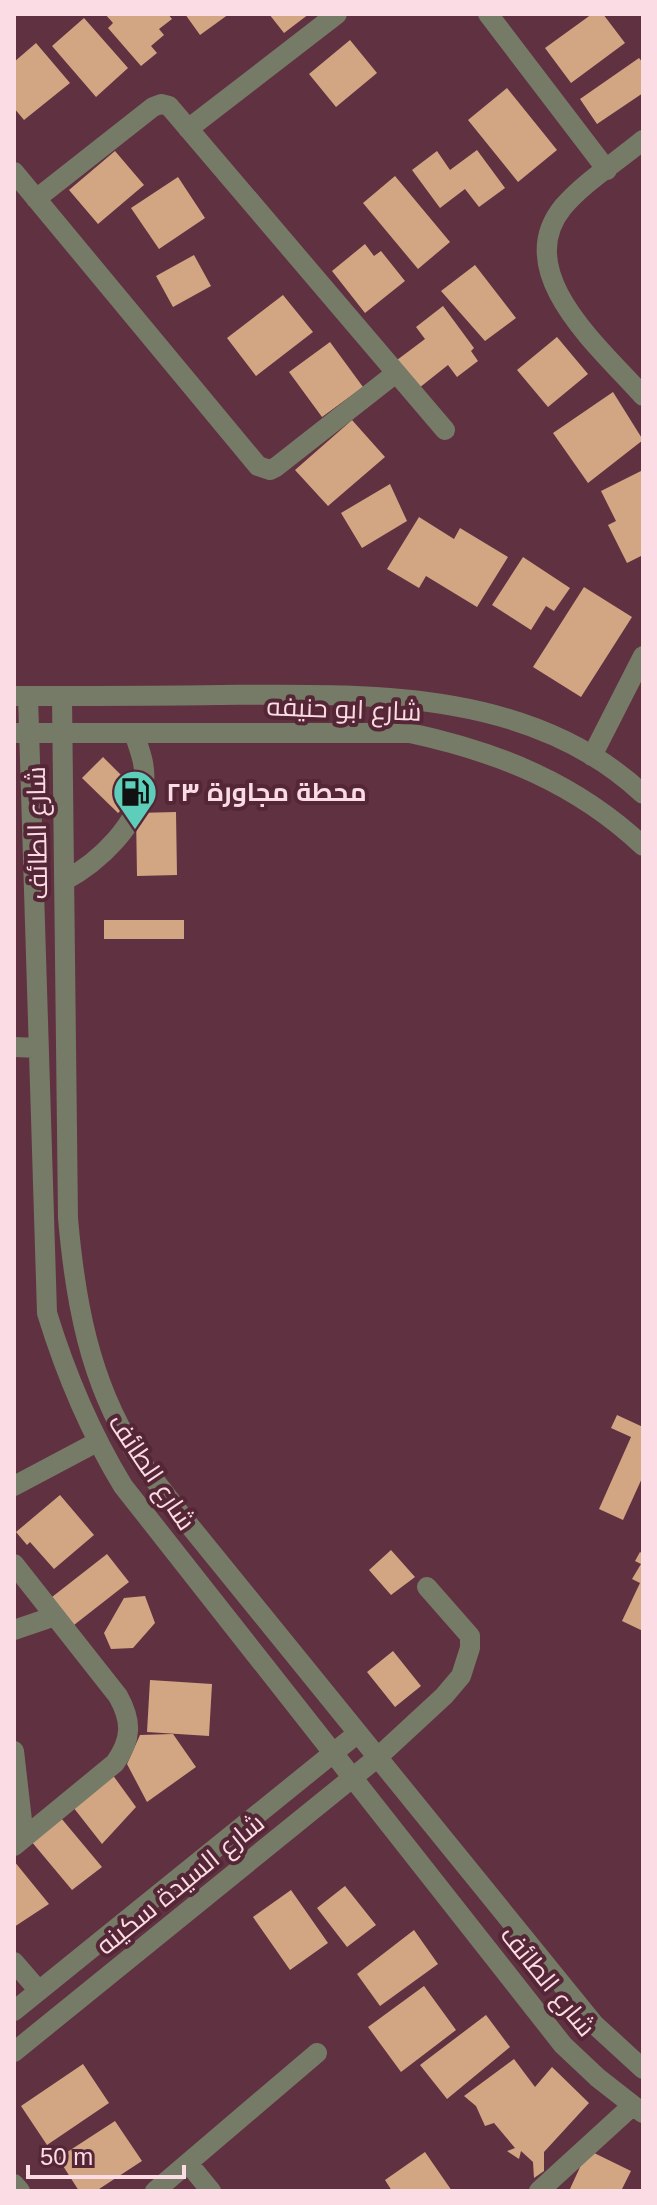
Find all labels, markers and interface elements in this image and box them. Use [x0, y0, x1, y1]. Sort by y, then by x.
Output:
street label: شارع ابو حنيفه [266, 691, 422, 729]
street label: شارع الطائف [21, 766, 55, 900]
fuel station icon: محطة مجاورة ٢٣ [111, 768, 159, 831]
place label: محطة مجاورة ٢٣ [166, 777, 367, 807]
street label: شارع الطائف [101, 1408, 202, 1537]
street label: شارع السيدة سكينه [90, 1807, 271, 1962]
street label: شارع الطائف [493, 1920, 602, 2043]
scale bar [28, 2129, 184, 2179]
text: 50 m [40, 2143, 93, 2170]

